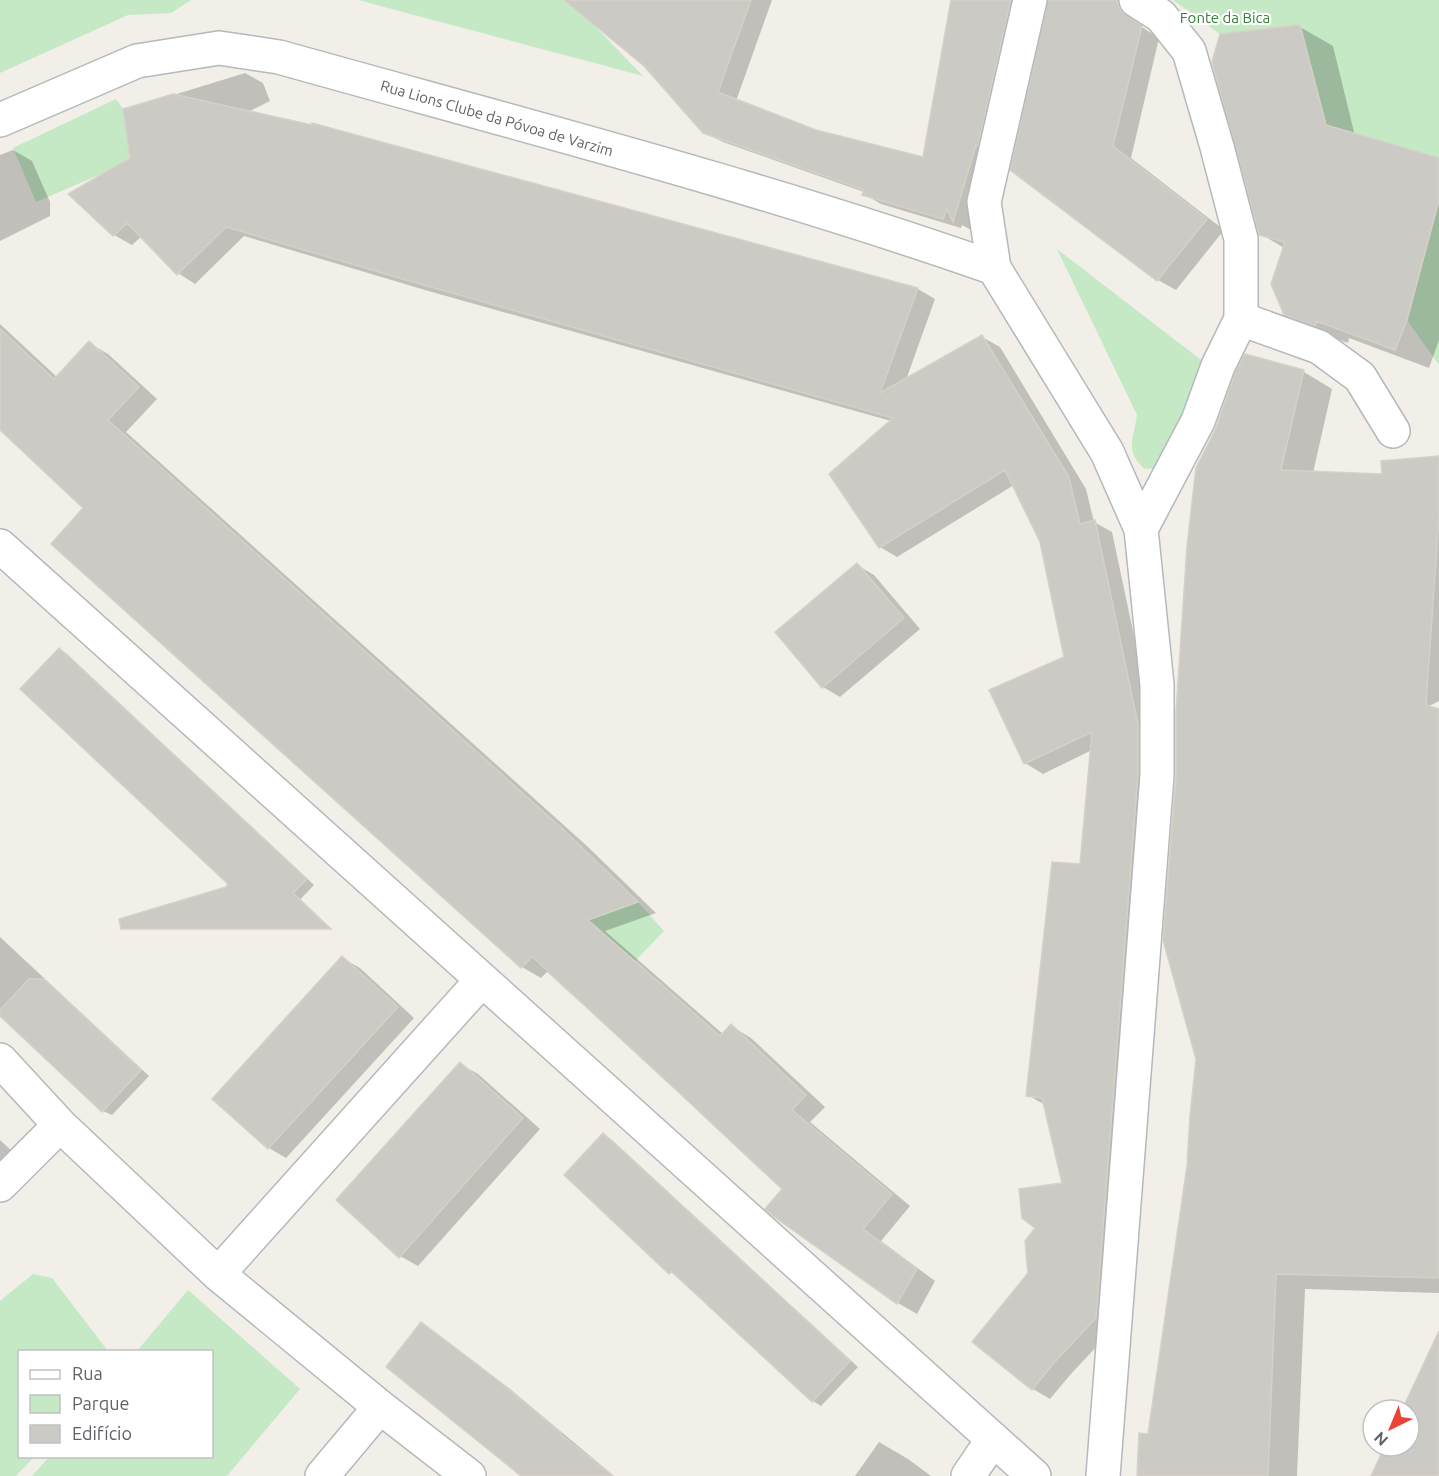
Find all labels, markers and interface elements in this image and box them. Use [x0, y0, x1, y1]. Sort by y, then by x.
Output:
park label: Fonte da Bica [1180, 9, 1270, 26]
street label: Rua Lions Clube da Póvoa de Varzim [379, 77, 615, 159]
legend [18, 1350, 213, 1458]
text: Rua [72, 1363, 103, 1383]
text: Parque [72, 1393, 129, 1413]
north arrow [1361, 1398, 1421, 1458]
text: Edifício [72, 1423, 132, 1443]
text: N [1370, 1428, 1391, 1450]

